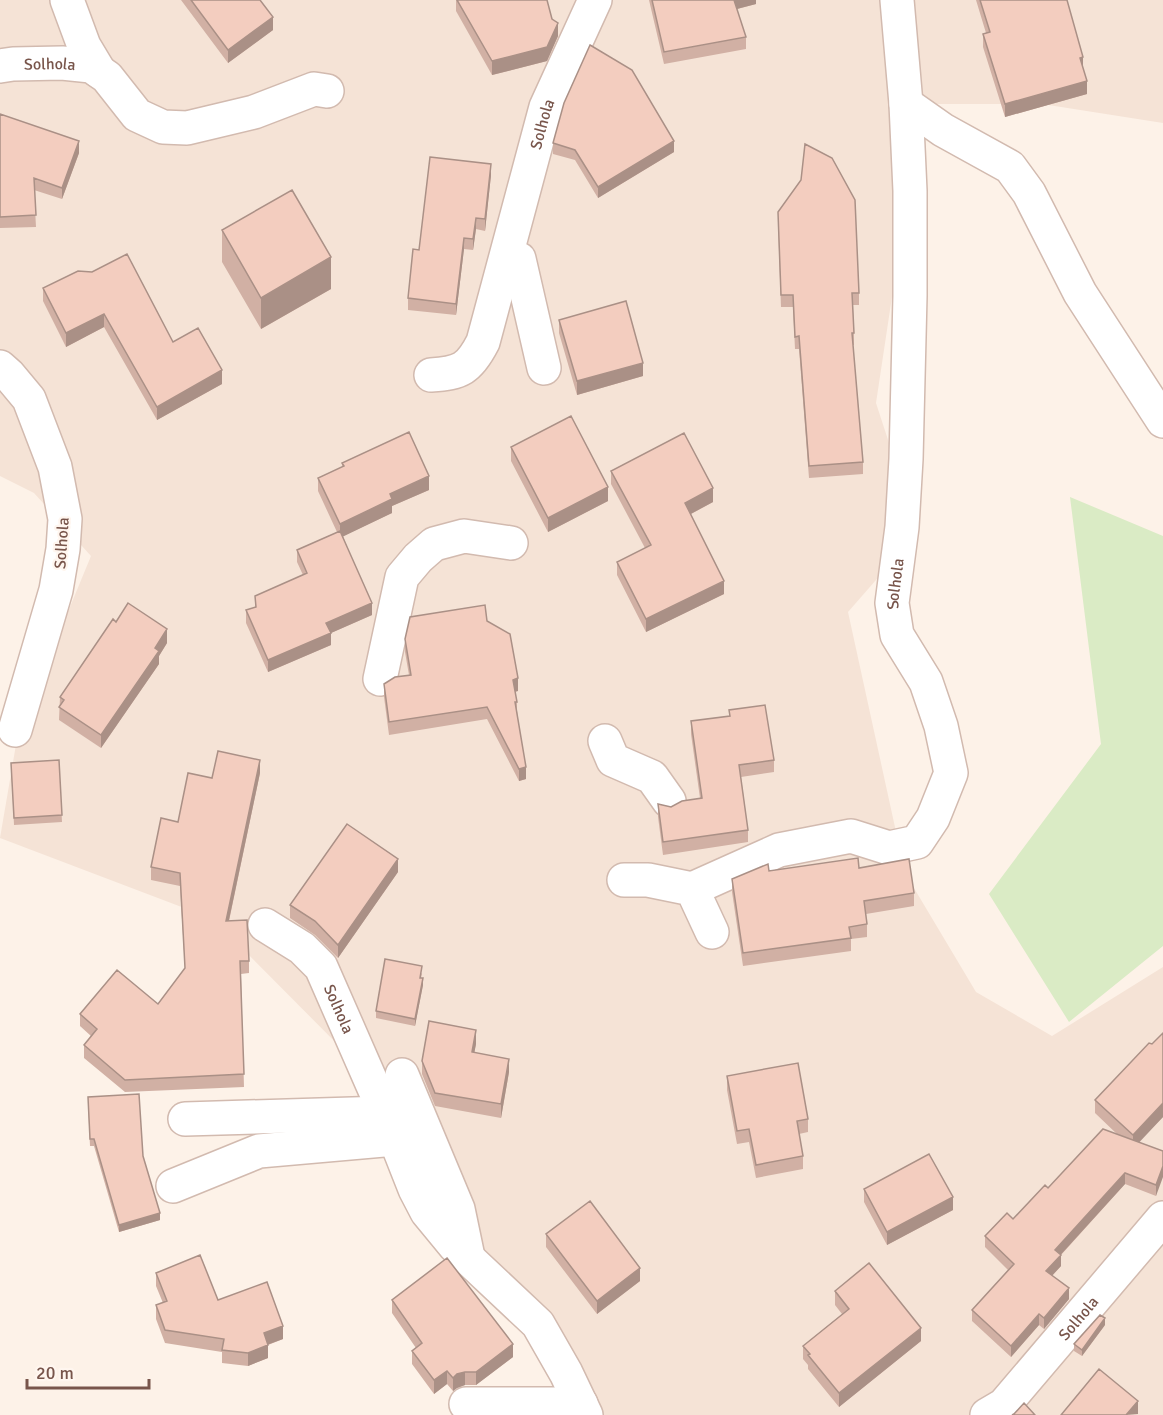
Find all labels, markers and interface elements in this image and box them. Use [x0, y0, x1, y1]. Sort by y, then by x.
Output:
street label: Solhola [24, 54, 77, 75]
street label: Solhola [526, 96, 560, 152]
street label: Solhola [50, 517, 74, 570]
street label: Solhola [883, 557, 909, 611]
street label: Solhola [319, 981, 358, 1037]
street label: Solhola [1054, 1292, 1103, 1345]
scale bar [27, 1352, 148, 1390]
text: 20 m [36, 1362, 74, 1384]

